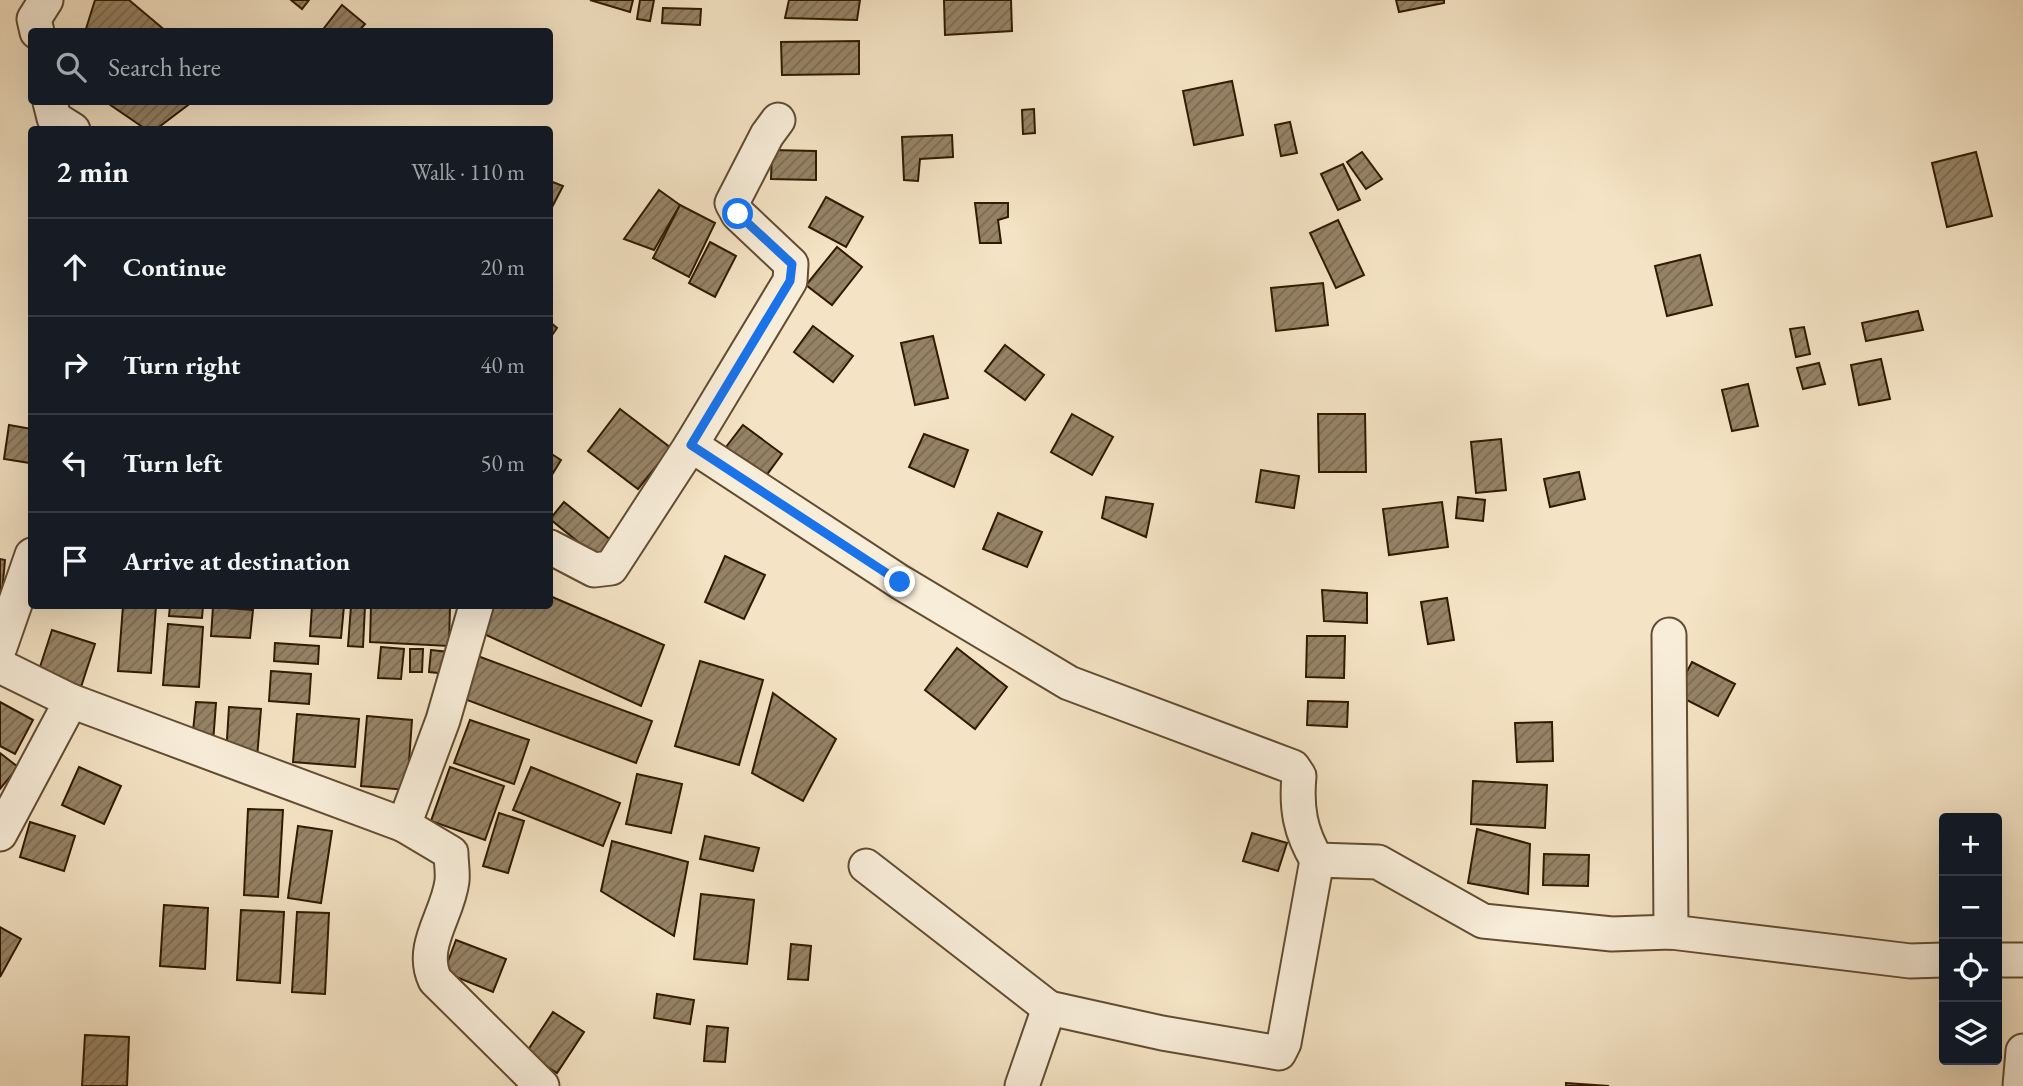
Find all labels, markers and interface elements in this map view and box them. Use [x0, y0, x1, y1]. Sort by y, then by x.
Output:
search box [28, 28, 553, 105]
icon: search [52, 48, 90, 86]
text: Search here [108, 50, 221, 84]
text: 2 min [56, 152, 129, 191]
text: Walk · 110 m [411, 157, 525, 187]
route start [722, 198, 753, 229]
icon: ahead [56, 248, 94, 286]
text: Continue [123, 250, 226, 284]
text: 20 m [480, 252, 525, 282]
icon: right [56, 346, 94, 384]
text: Turn right [123, 348, 241, 382]
text: 40 m [480, 350, 525, 380]
icon: left [56, 444, 94, 482]
text: Turn left [123, 446, 222, 480]
text: 50 m [480, 448, 525, 478]
icon: arrive [56, 542, 94, 580]
text: Arrive at destination [123, 544, 350, 578]
route end [884, 566, 915, 597]
map controls [1939, 813, 2002, 1065]
button: + [1939, 813, 2002, 876]
button: − [1939, 876, 2002, 939]
button: locate [1939, 939, 2002, 1002]
button: layers [1939, 1002, 2002, 1065]

